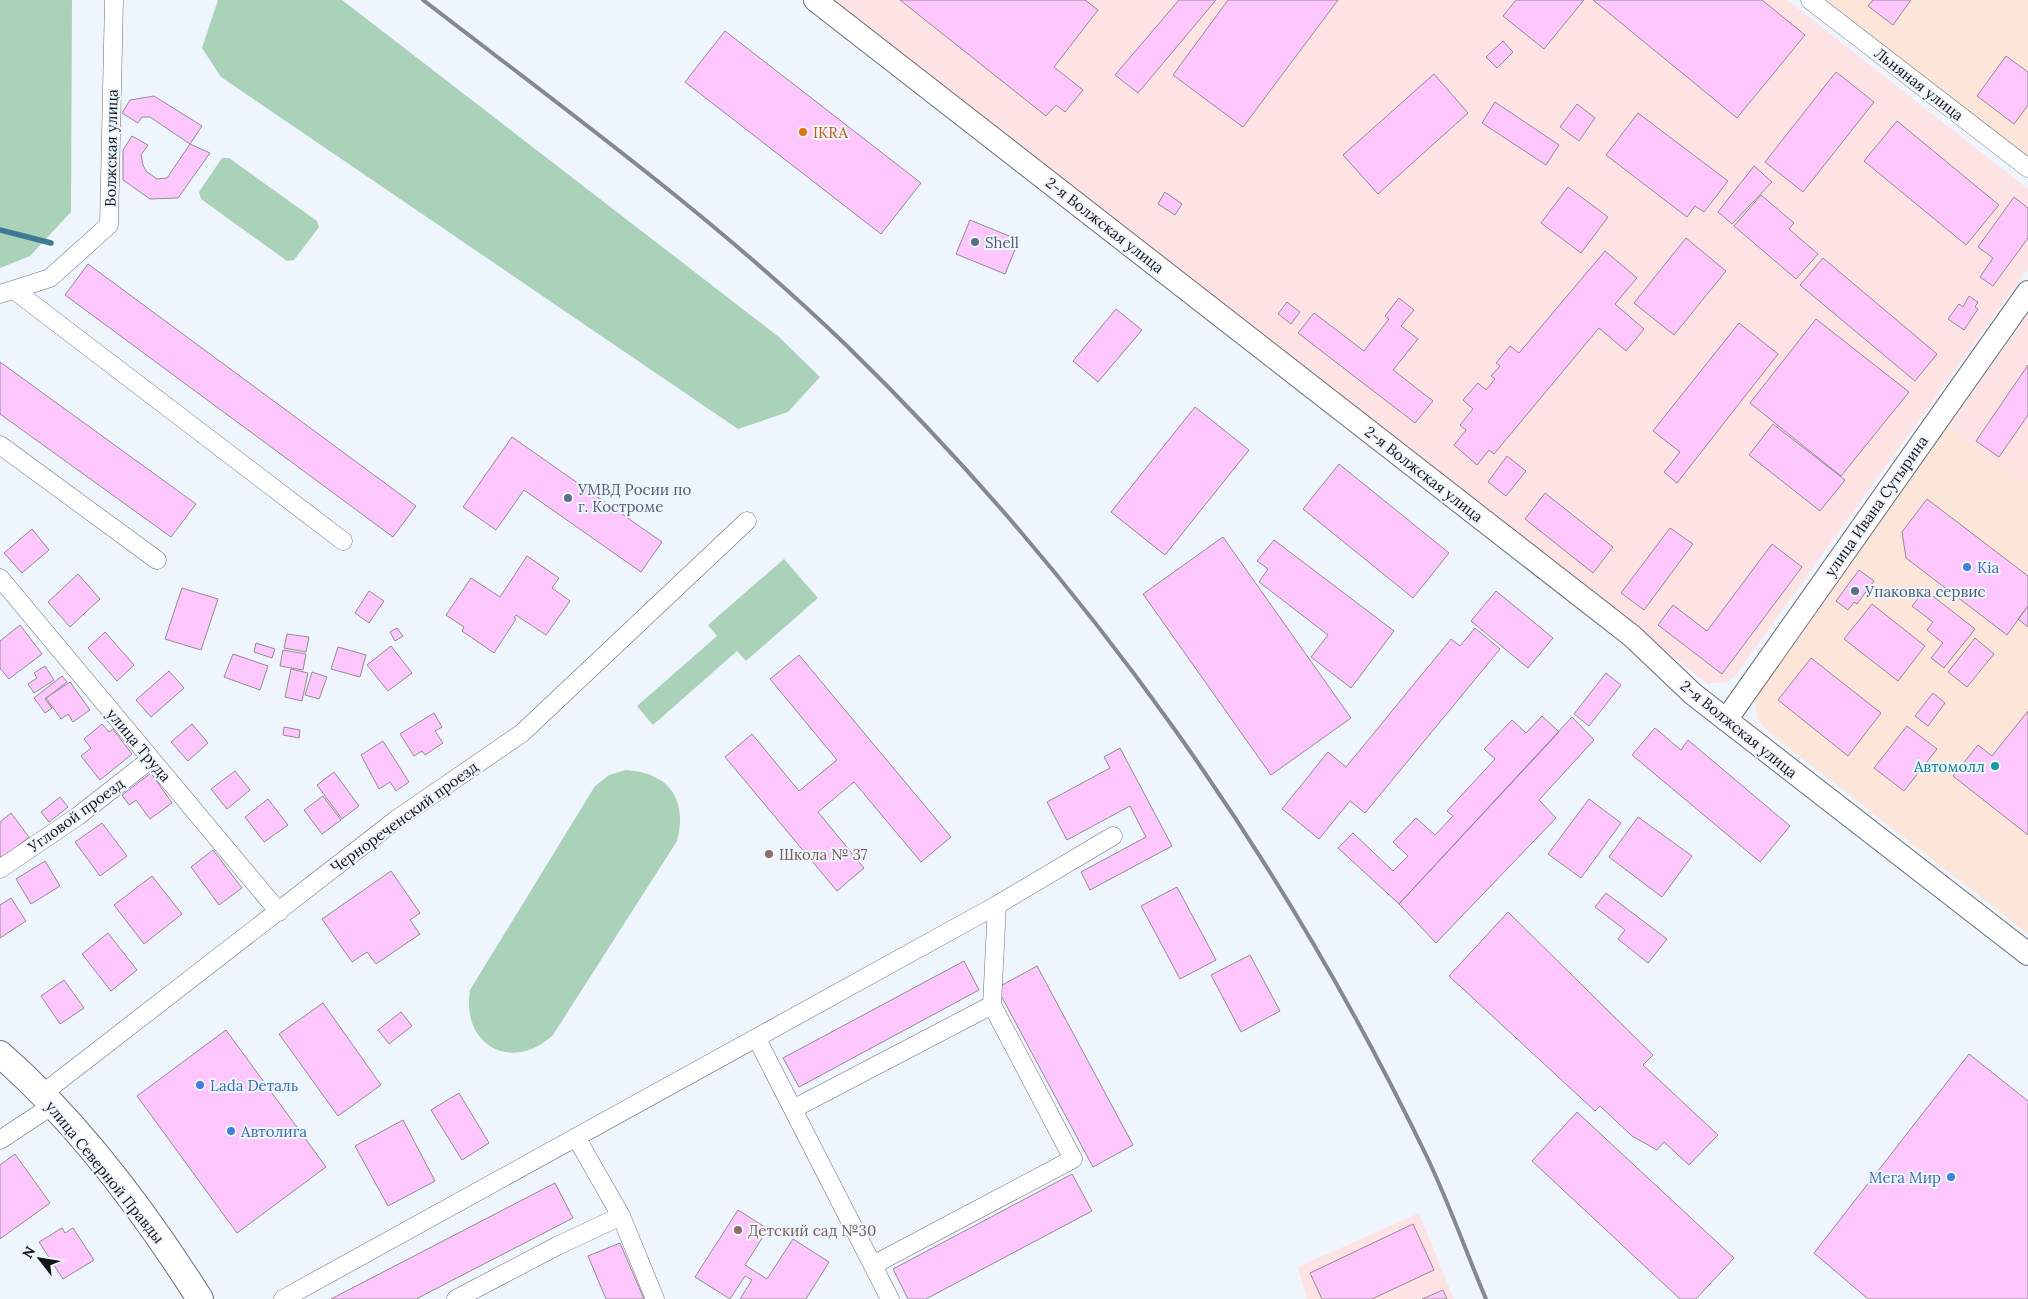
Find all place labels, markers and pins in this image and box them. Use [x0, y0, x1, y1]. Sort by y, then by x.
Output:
place label: IKRA [813, 123, 848, 142]
marker: IKRA [797, 126, 809, 138]
place label: Shell [985, 233, 1019, 252]
marker: Shell [969, 236, 981, 248]
place label: УМВД Росии по г. Костроме [577, 480, 691, 516]
marker: УМВД Росии по г. Костроме [562, 492, 574, 504]
place label: Kia [1977, 558, 1999, 577]
marker: Kia [1961, 561, 1973, 573]
place label: Упаковка сервис [1864, 582, 1986, 601]
marker: Упаковка сервис [1849, 585, 1861, 597]
place label: Автомолл [1913, 757, 1985, 776]
marker: Автомолл [1989, 760, 2001, 772]
place label: Школа № 37 [779, 845, 868, 864]
marker: Школа № 37 [763, 848, 775, 860]
place label: Lada Dеталь [210, 1076, 298, 1095]
marker: Lada Dеталь [194, 1079, 206, 1091]
place label: Автолига [240, 1122, 307, 1141]
marker: Автолига [225, 1125, 237, 1137]
place label: Мега Мир [1869, 1168, 1941, 1187]
marker: Мега Мир [1945, 1171, 1957, 1183]
place label: Детский сад №30 [748, 1221, 876, 1240]
marker: Детский сад №30 [732, 1224, 744, 1236]

